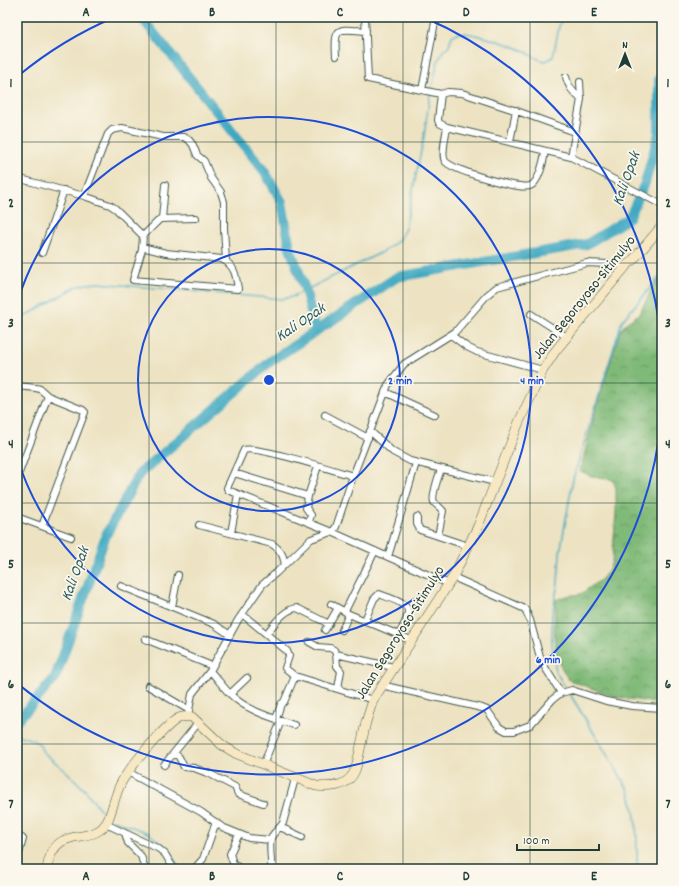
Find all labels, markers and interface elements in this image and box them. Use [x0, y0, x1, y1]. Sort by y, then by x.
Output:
text: A [82, 4, 90, 23]
text: B [209, 4, 215, 23]
text: C [337, 4, 344, 23]
text: D [463, 4, 470, 23]
text: E [591, 4, 598, 23]
north arrow [605, 34, 645, 74]
text: N [622, 38, 628, 54]
text: 1 [10, 75, 13, 94]
text: 1 [667, 75, 670, 94]
water label: Kali Opak [607, 147, 648, 209]
text: 2 [8, 195, 14, 214]
text: 2 [665, 195, 671, 214]
street label: Jalan Segoroyoso-Sitimulyo [528, 231, 642, 365]
water label: Kali Opak [271, 297, 332, 348]
text: 3 [8, 315, 14, 334]
text: 3 [665, 315, 671, 334]
centre of rings [262, 373, 276, 387]
text: 2 min [388, 373, 412, 390]
text: 4 min [520, 373, 544, 390]
text: 4 [8, 436, 14, 455]
text: 4 [665, 436, 671, 455]
water label: Kali Opak [56, 542, 97, 604]
text: 5 [8, 556, 14, 575]
text: 5 [665, 556, 671, 575]
street label: Jalan Segoroyoso-Sitimulyo [351, 562, 451, 704]
text: 6 min [536, 652, 561, 669]
text: 6 [8, 676, 15, 695]
text: 6 [665, 676, 672, 695]
text: 7 [9, 796, 14, 815]
text: 7 [666, 796, 671, 815]
scale bar [517, 826, 599, 852]
text: 100 m [523, 833, 550, 850]
text: A [82, 868, 90, 886]
text: B [209, 868, 215, 886]
text: C [337, 868, 344, 886]
text: D [463, 868, 470, 886]
text: E [591, 868, 598, 886]

